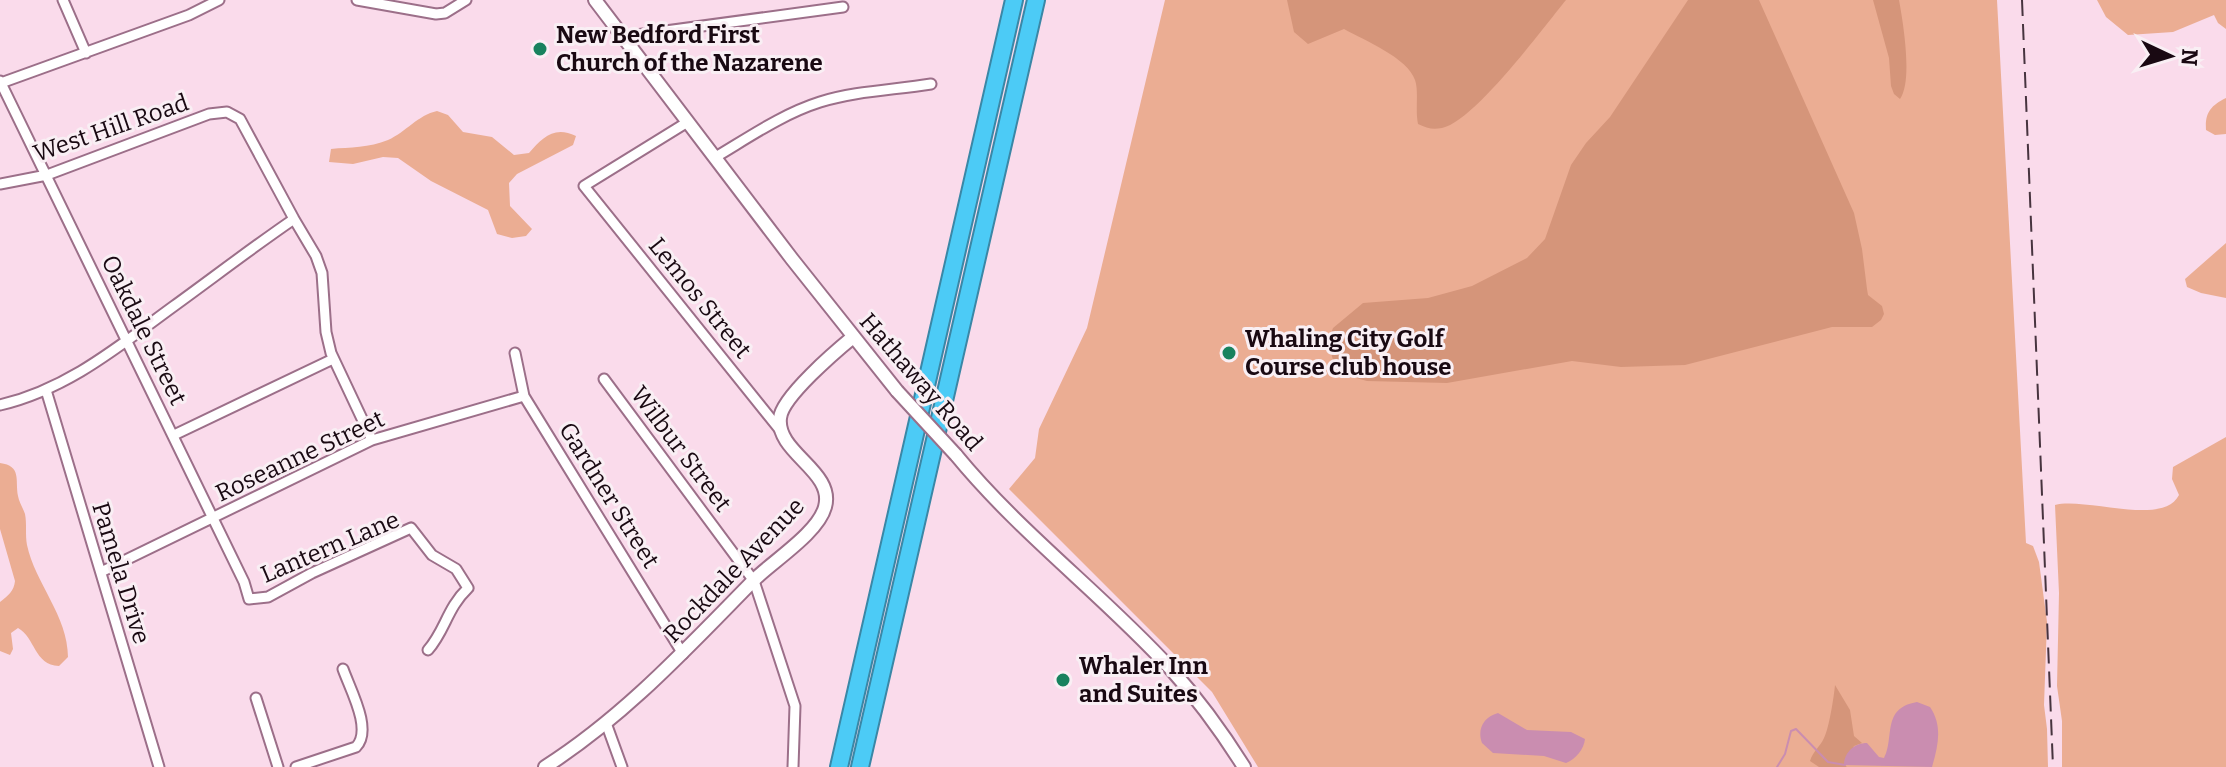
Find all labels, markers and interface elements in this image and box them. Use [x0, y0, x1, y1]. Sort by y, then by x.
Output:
north arrow [2130, 16, 2210, 96]
place label: New Bedford First Church of the Nazarene [556, 21, 823, 77]
marker: New Bedford First Church of the Nazarene [531, 40, 549, 58]
text: N [2175, 48, 2204, 67]
street label: West Hill Road [30, 88, 192, 168]
street label: Lemos Street [643, 232, 757, 364]
street label: Oakdale Street [96, 251, 192, 410]
street label: Hathaway Road [854, 308, 988, 456]
place label: Whaling City Golf Course club house [1245, 325, 1452, 381]
marker: Whaling City Golf Course club house [1220, 344, 1238, 362]
street label: Wilbur Street [625, 381, 737, 517]
street label: Roseanne Street [211, 405, 389, 507]
street label: Gardner Street [553, 417, 665, 573]
street label: Rockdale Avenue [658, 492, 810, 648]
street label: Pamela Drive [86, 499, 156, 647]
street label: Lantern Lane [257, 505, 403, 589]
place label: Whaler Inn and Suites [1079, 652, 1209, 708]
marker: Whaler Inn and Suites [1054, 671, 1072, 689]

